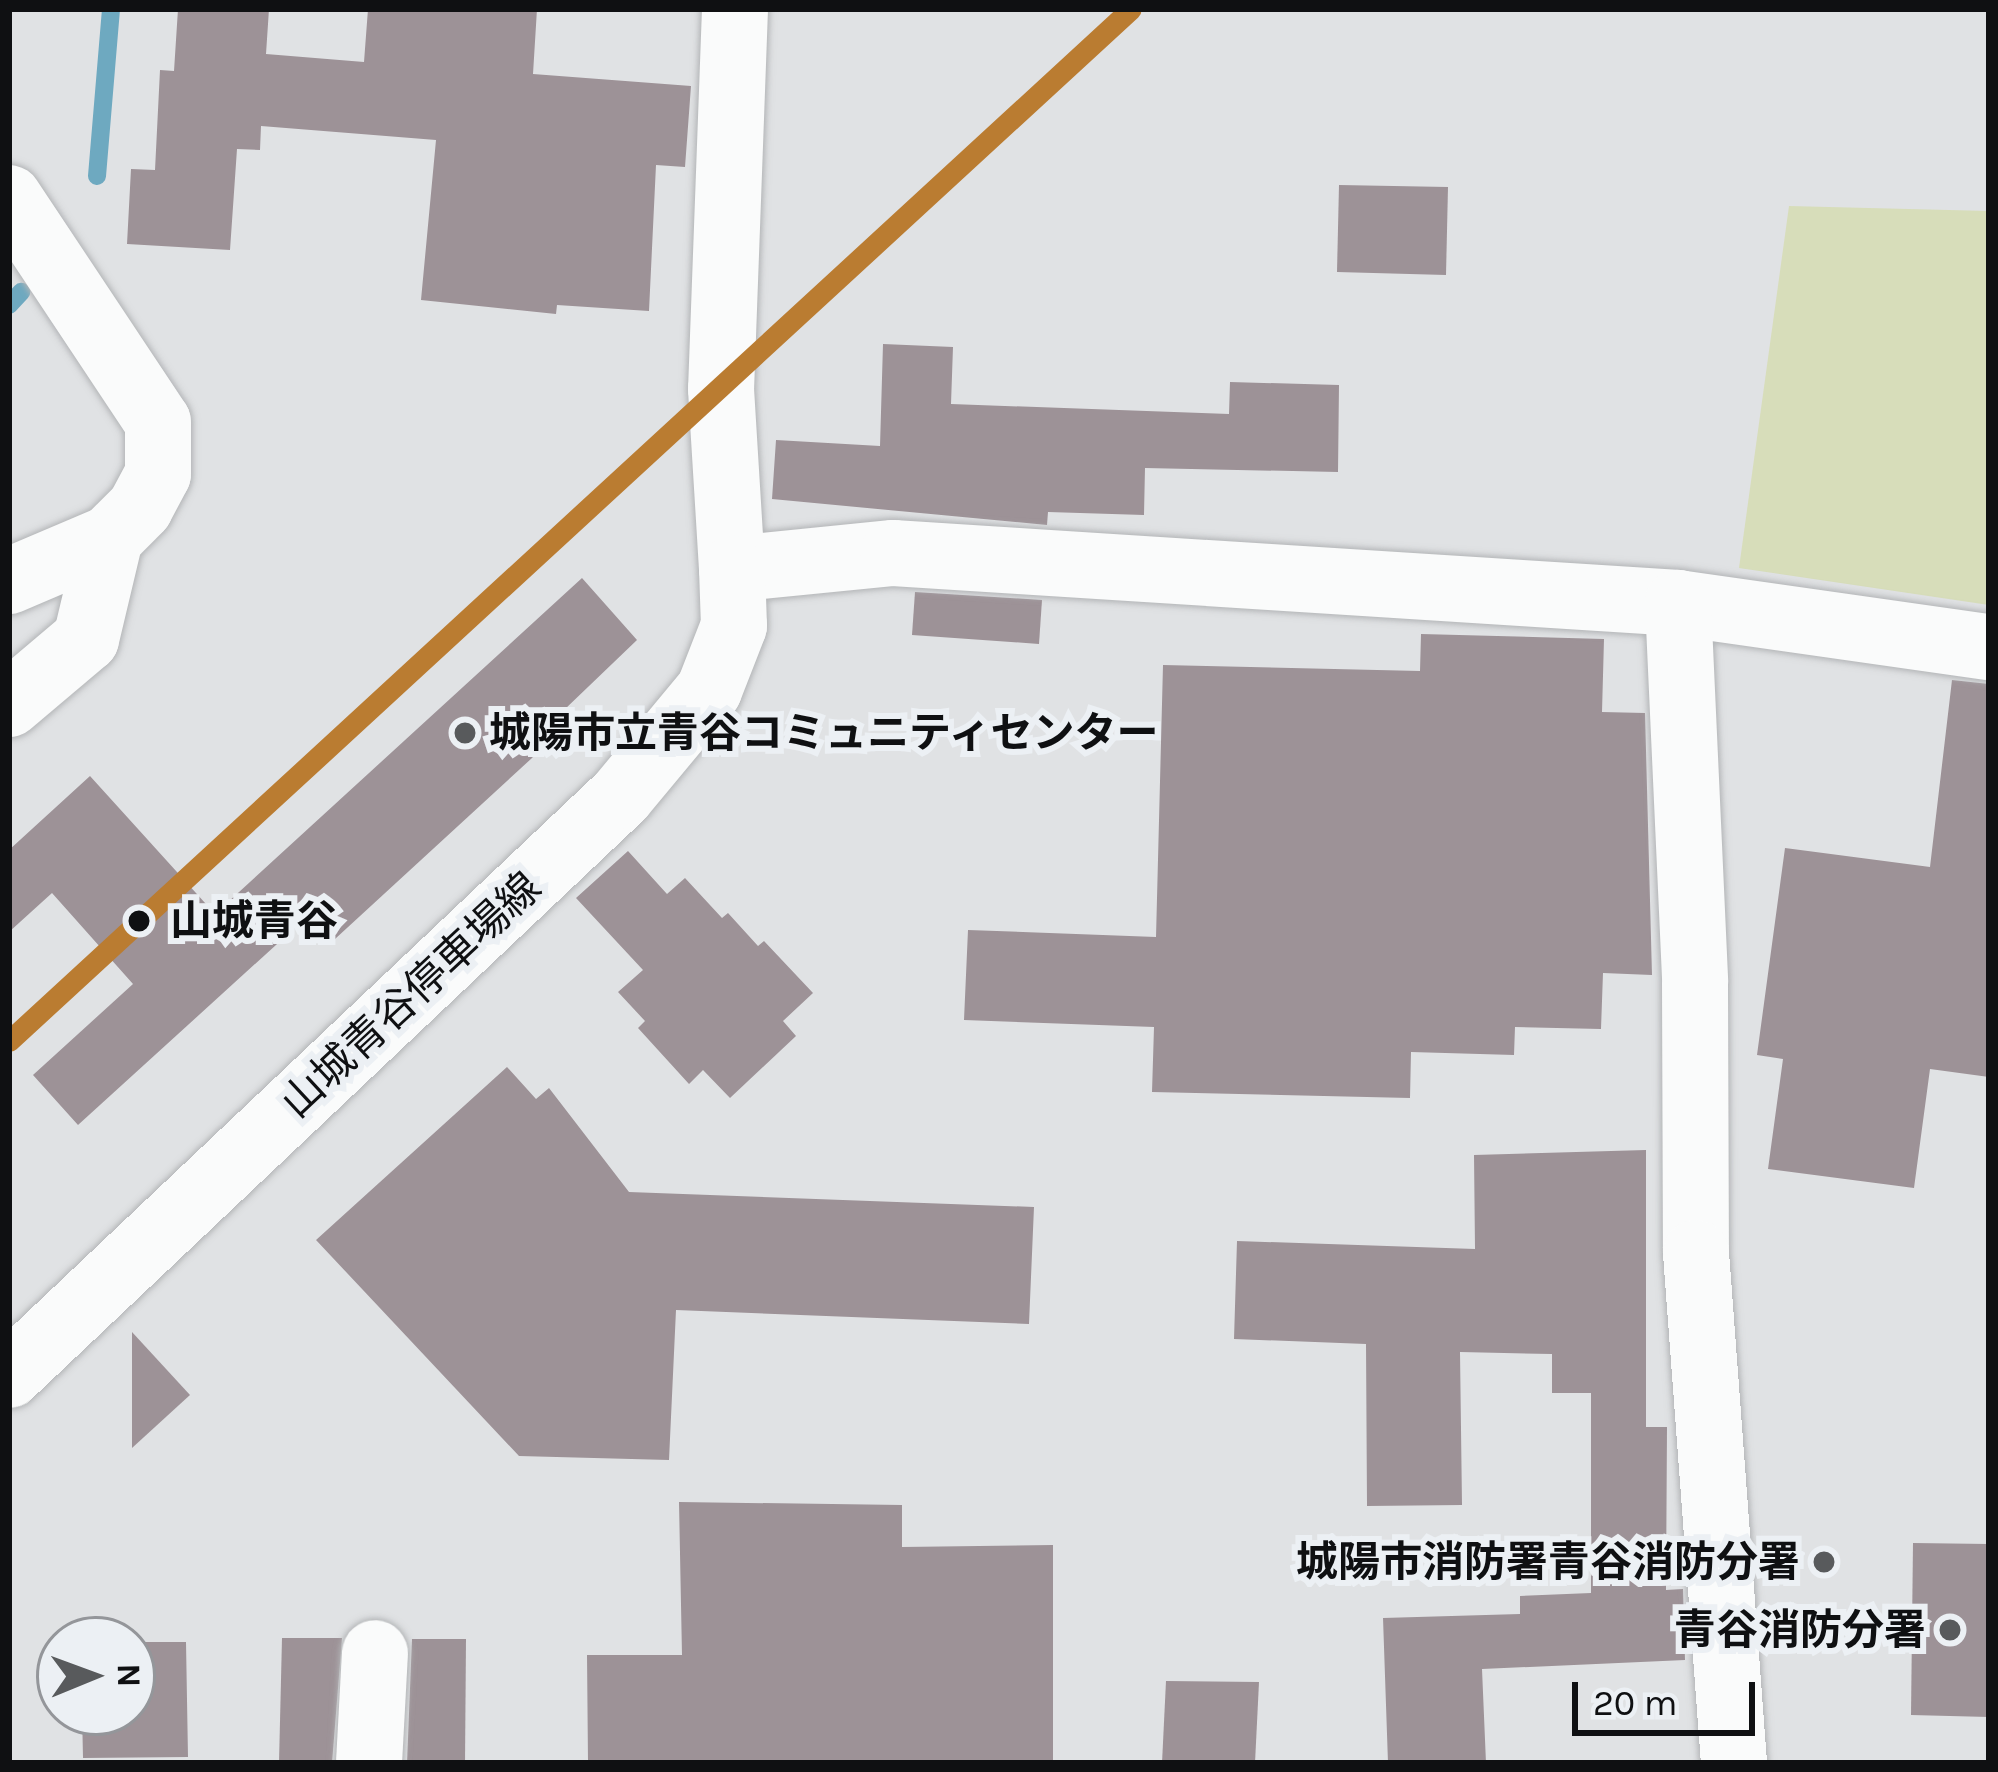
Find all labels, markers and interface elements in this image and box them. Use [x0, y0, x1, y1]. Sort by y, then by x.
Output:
place label: 城陽市立青谷コミュニティセンター [489, 708, 1161, 758]
marker: 城陽市立青谷コミュニティセンター [452, 720, 478, 746]
street label: 山城青谷停車場線 [271, 862, 551, 1128]
place label: 山城青谷 [170, 896, 338, 946]
marker: 山城青谷 [118, 900, 160, 942]
place label: 城陽市消防署青谷消防分署 [1296, 1537, 1800, 1587]
marker: 城陽市消防署青谷消防分署 [1811, 1549, 1837, 1575]
place label: 青谷消防分署 [1674, 1605, 1926, 1655]
north arrow [36, 1616, 156, 1736]
marker: 青谷消防分署 [1937, 1617, 1963, 1643]
scale bar [1578, 1658, 1761, 1732]
text: N [110, 1663, 148, 1688]
text: 20 m [1593, 1682, 1677, 1724]

